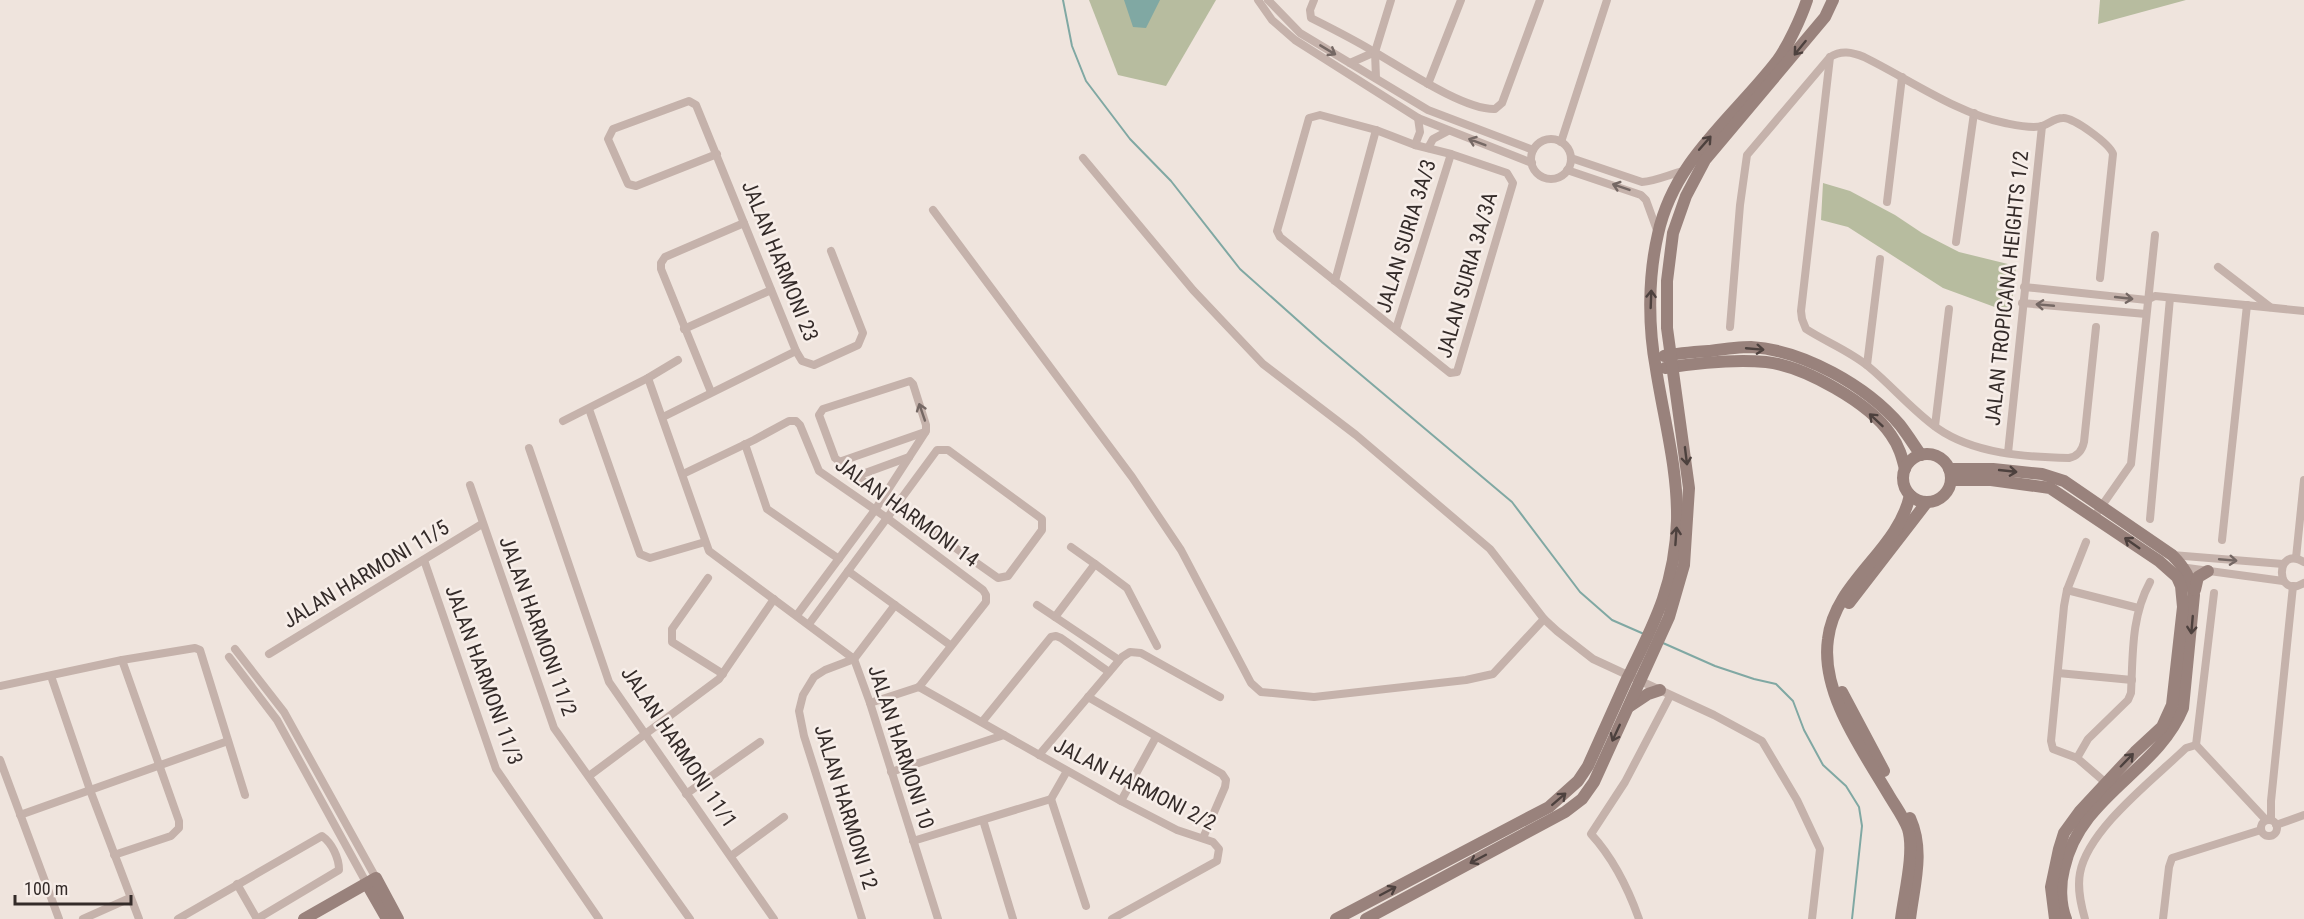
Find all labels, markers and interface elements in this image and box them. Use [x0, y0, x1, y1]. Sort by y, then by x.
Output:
one-way arrow [1794, 39, 1807, 55]
one-way arrow [1319, 45, 1336, 57]
one-way arrow [1698, 135, 1712, 150]
one-way arrow [1468, 136, 1487, 147]
street label: JALAN TROPICANA HEIGHTS 1/2 [1981, 149, 2033, 427]
street label: JALAN SURIA 3A/3 [1371, 156, 1441, 316]
street label: JALAN HARMONI 23 [737, 177, 823, 345]
one-way arrow [1612, 181, 1631, 192]
street label: JALAN SURIA 3A/3A [1432, 189, 1502, 361]
one-way arrow [1646, 290, 1657, 310]
one-way arrow [2113, 293, 2133, 304]
one-way arrow [2036, 300, 2056, 311]
one-way arrow [1744, 343, 1764, 354]
one-way arrow [916, 403, 927, 422]
one-way arrow [1869, 413, 1884, 427]
one-way arrow [1681, 446, 1692, 466]
street label: JALAN HARMONI 14 [831, 452, 983, 572]
one-way arrow [1997, 466, 2017, 477]
street label: JALAN HARMONI 11/5 [279, 515, 453, 633]
one-way arrow [1670, 526, 1681, 546]
street label: JALAN HARMONI 11/2 [494, 533, 582, 719]
one-way arrow [2124, 537, 2141, 549]
one-way arrow [2217, 555, 2237, 566]
street label: JALAN HARMONI 11/3 [440, 582, 528, 768]
one-way arrow [2186, 615, 2197, 635]
street label: JALAN HARMONI 11/1 [616, 662, 742, 832]
street label: JALAN HARMONI 10 [863, 662, 939, 832]
street label: JALAN HARMONI 12 [810, 722, 882, 892]
one-way arrow [1609, 724, 1621, 742]
street label: JALAN HARMONI 2/2 [1050, 733, 1220, 835]
one-way arrow [2120, 753, 2134, 768]
one-way arrow [1551, 792, 1566, 806]
one-way arrow [1470, 853, 1487, 865]
scale bar [15, 868, 130, 906]
text: 100 m [24, 878, 68, 899]
one-way arrow [1378, 885, 1396, 896]

